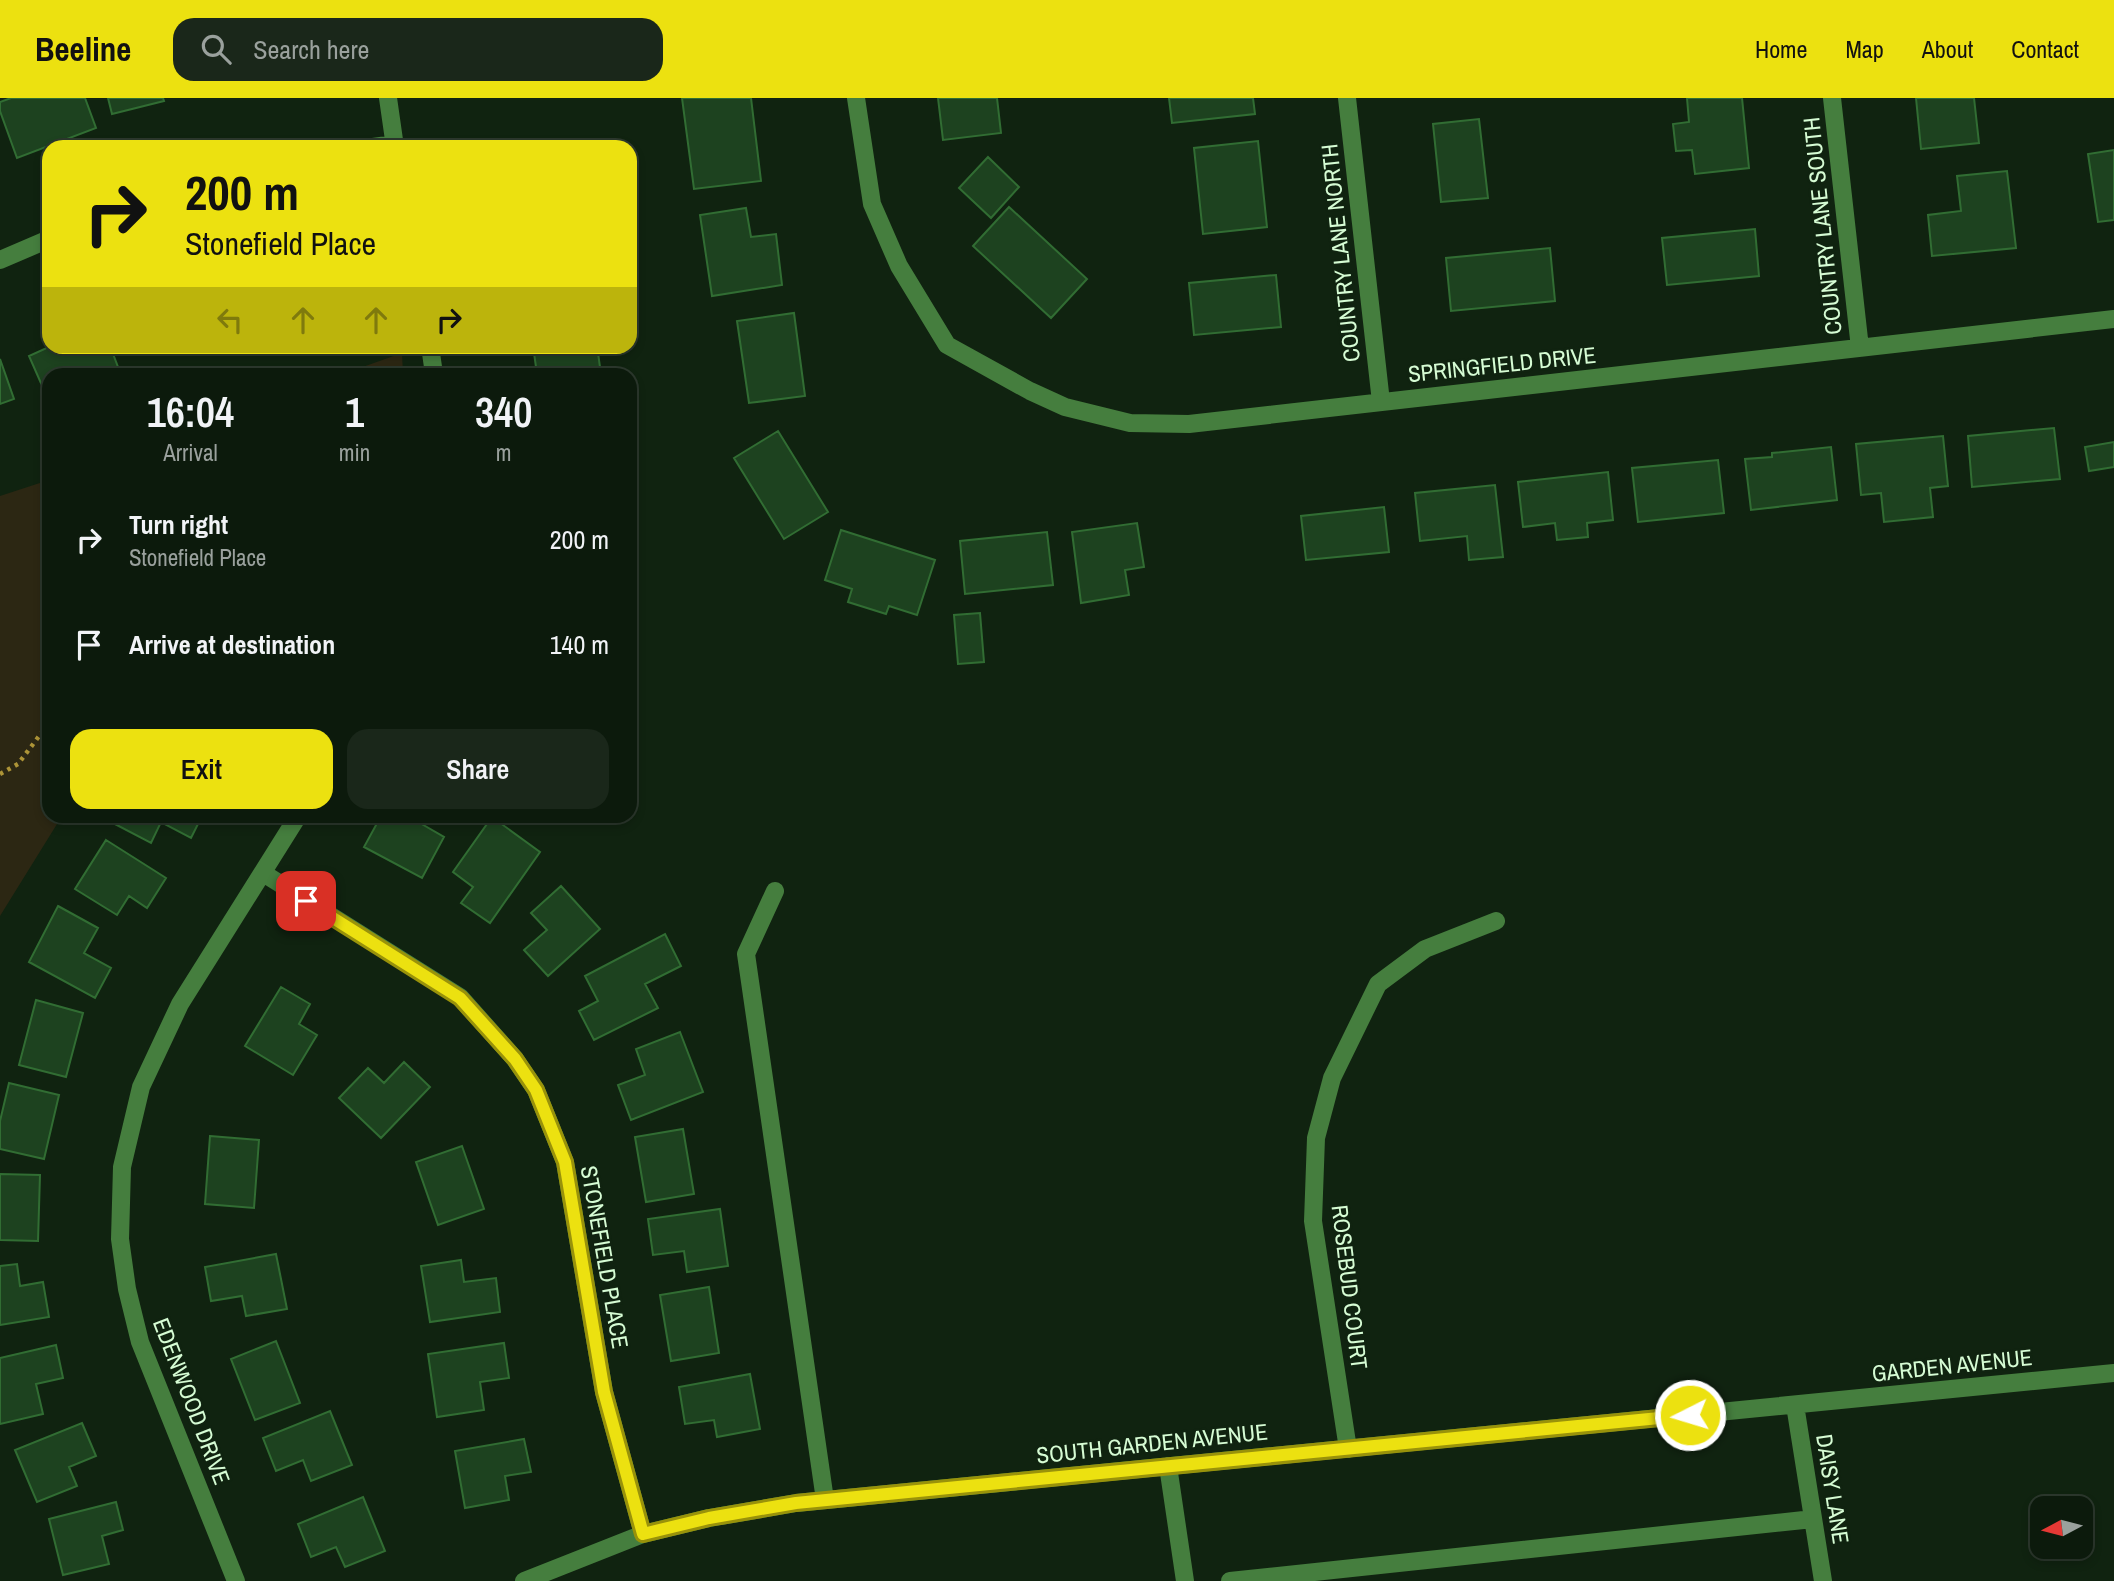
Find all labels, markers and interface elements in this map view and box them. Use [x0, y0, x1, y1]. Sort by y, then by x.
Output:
search box [173, 18, 663, 81]
text: Beeline [35, 27, 131, 71]
icon: search [197, 30, 235, 68]
text: Search here [253, 32, 369, 67]
text: Home [1755, 33, 1807, 65]
text: Map [1845, 33, 1884, 65]
text: About [1922, 33, 1973, 65]
text: Contact [2011, 33, 2079, 65]
street label: COUNTRY LANE SOUTH [1795, 116, 1849, 336]
street label: COUNTRY LANE NORTH [1313, 142, 1367, 364]
text: 200 m [185, 159, 299, 225]
icon: right [70, 168, 161, 259]
text: Stonefield Place [185, 222, 376, 265]
icon: left [211, 301, 249, 339]
icon: ahead [284, 301, 322, 339]
icon: ahead [357, 301, 395, 339]
icon: right [430, 301, 468, 339]
street label: SPRINGFIELD DRIVE [1407, 339, 1597, 389]
text: 16:04 [147, 384, 234, 440]
text: 1 [345, 384, 364, 440]
text: 340 [475, 384, 532, 440]
text: Arrival [163, 437, 218, 468]
text: min [339, 437, 370, 468]
text: m [496, 437, 511, 468]
text: Turn right [129, 507, 228, 542]
icon: right [70, 521, 108, 559]
text: 200 m [550, 522, 609, 557]
text: Stonefield Place [129, 542, 266, 573]
icon: arrive [70, 626, 108, 664]
text: Arrive at destination [129, 627, 335, 662]
text: 140 m [550, 627, 609, 662]
button: Exit [70, 729, 333, 809]
button: Share [347, 729, 609, 809]
pin [276, 871, 336, 931]
icon: arrive [287, 882, 325, 920]
street label: STONEFIELD PLACE [574, 1163, 636, 1351]
street label: ROSEBUD COURT [1325, 1203, 1376, 1371]
street label: EDENWOOD DRIVE [146, 1313, 238, 1489]
street label: GARDEN AVENUE [1870, 1341, 2034, 1389]
position arrow [1653, 1378, 1727, 1452]
street label: SOUTH GARDEN AVENUE [1035, 1415, 1269, 1471]
street label: DAISY LANE [1809, 1432, 1857, 1546]
north arrow [2030, 1496, 2093, 1559]
map controls [2030, 1496, 2093, 1559]

